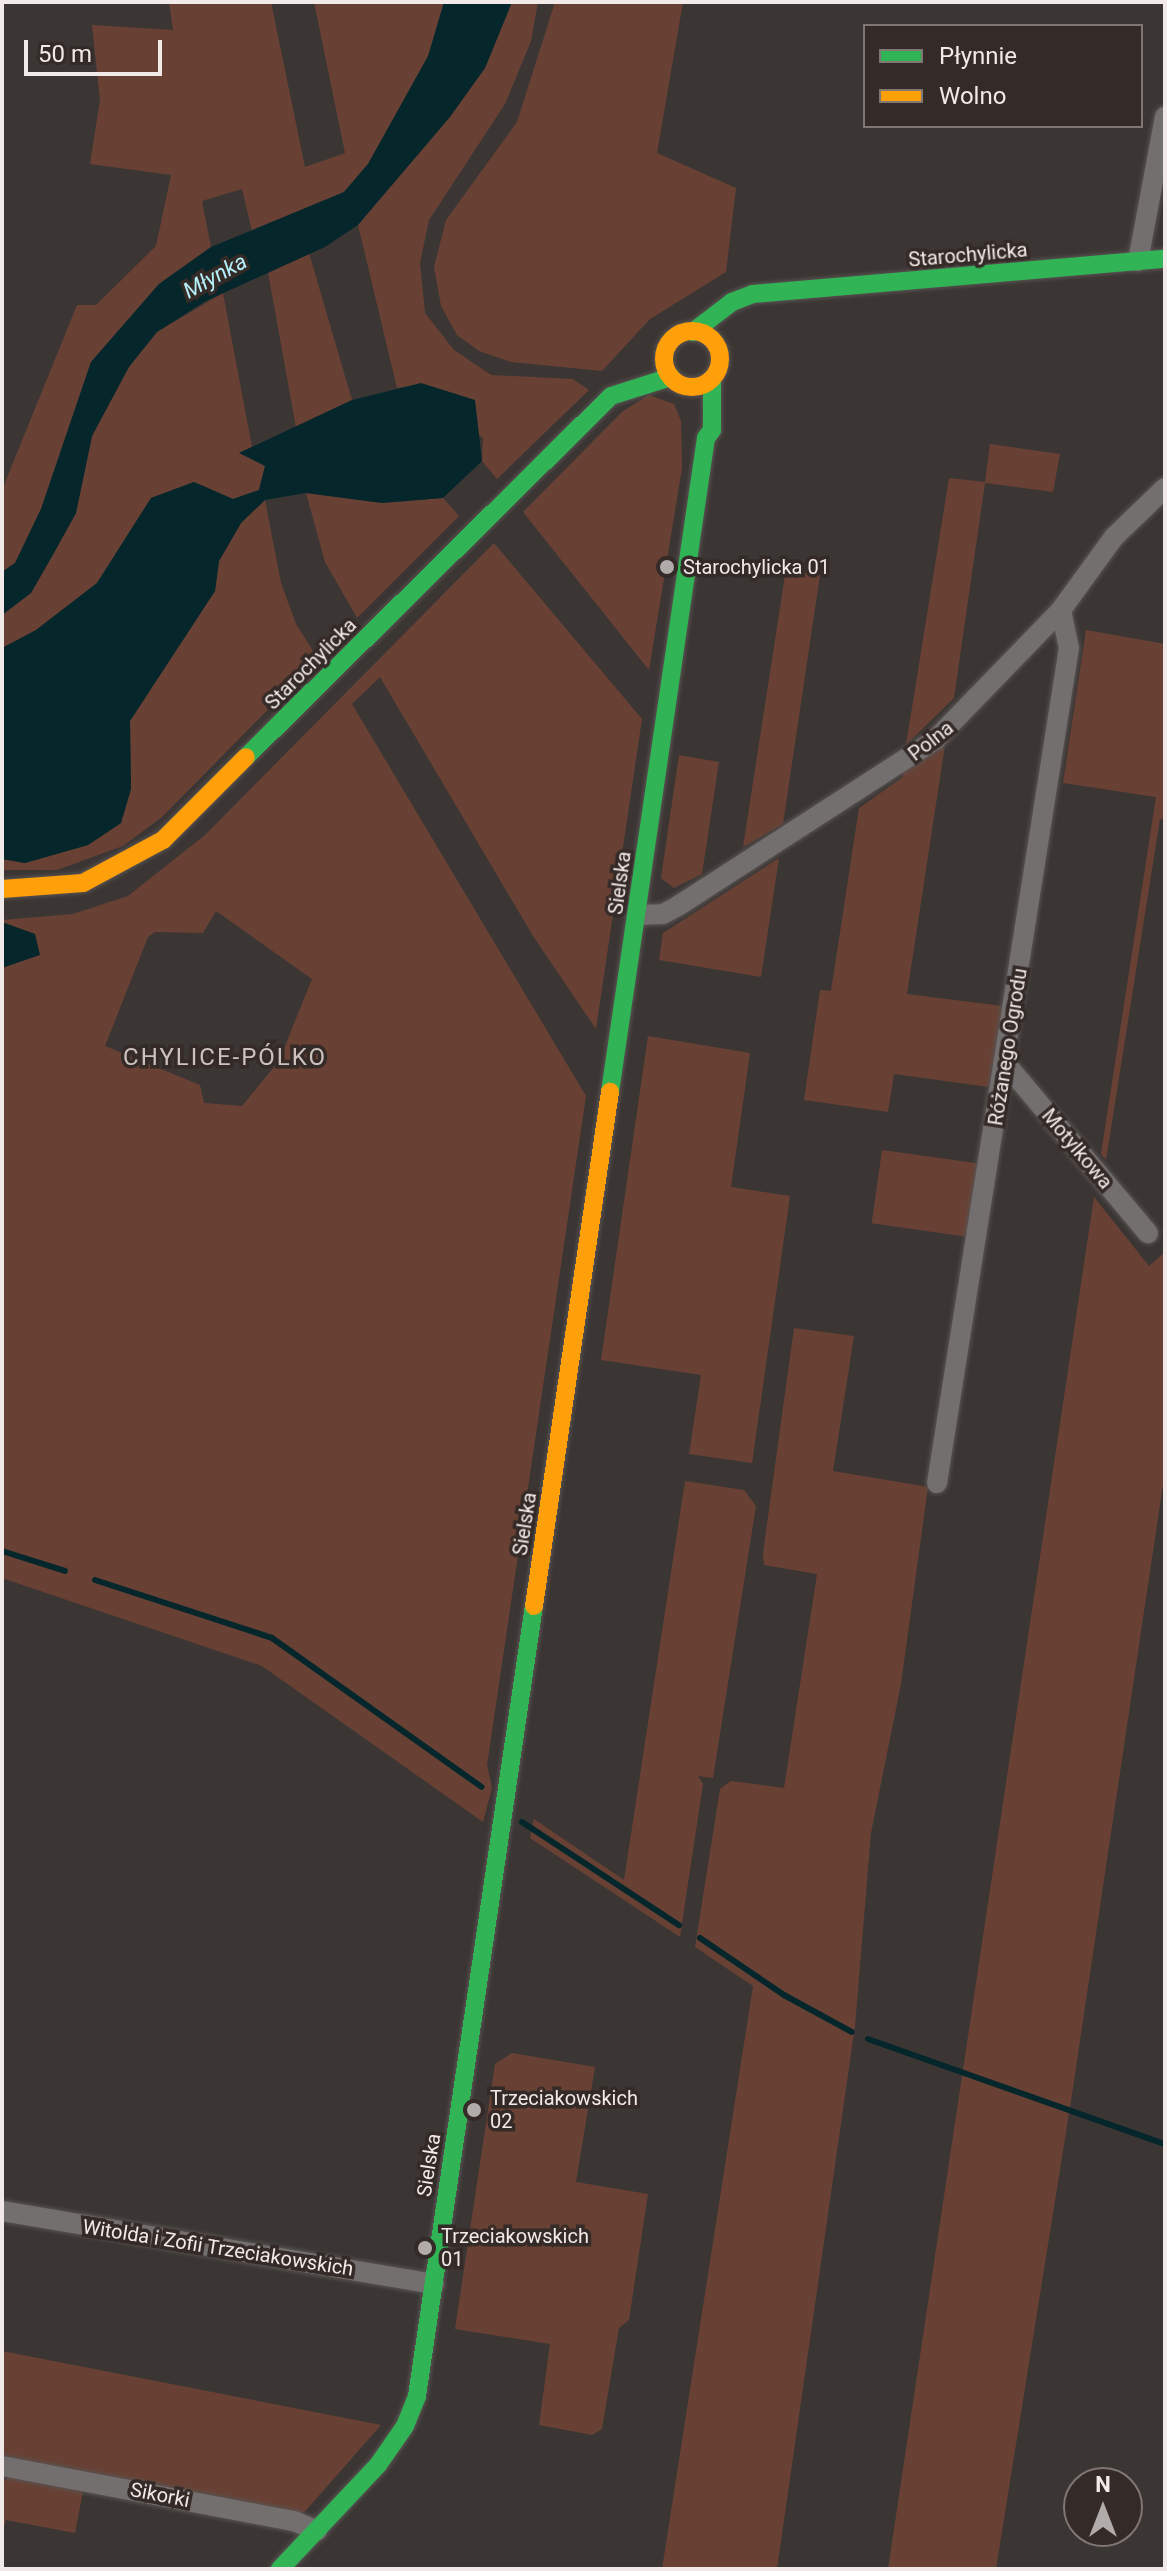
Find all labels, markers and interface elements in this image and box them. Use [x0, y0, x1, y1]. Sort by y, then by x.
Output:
scale bar [28, 24, 166, 74]
legend [863, 24, 1143, 128]
text: 50 m [38, 40, 92, 68]
text: Płynnie [939, 42, 1017, 70]
text: Wolno [939, 82, 1006, 110]
street label: Starochylicka [907, 238, 1029, 272]
water label: Młynka [179, 248, 251, 304]
place label: Starochylicka 01 [683, 555, 830, 579]
marker: Starochylicka 01 [658, 558, 676, 576]
street label: Starochylicka [260, 613, 362, 715]
street label: Polna [904, 716, 958, 766]
street label: Sielska [604, 850, 636, 916]
street label: Różanego Ogrodu [984, 967, 1032, 1127]
district label: CHYLICE-PÓLKO [123, 1044, 327, 1072]
street label: Motylkowa [1037, 1104, 1117, 1194]
street label: Sielska [508, 1491, 542, 1557]
place label: Trzeciakowskich 02 [490, 2086, 638, 2133]
marker: Trzeciakowskich 02 [465, 2101, 483, 2119]
street label: Sielska [412, 2132, 446, 2198]
street label: Witolda i Zofii Trzeciakowskich [81, 2215, 355, 2281]
place label: Trzeciakowskich 01 [441, 2224, 589, 2271]
marker: Trzeciakowskich 01 [416, 2239, 434, 2257]
north arrow [1063, 2467, 1143, 2547]
text: N [1095, 2472, 1111, 2497]
street label: Sikorki [128, 2477, 192, 2513]

